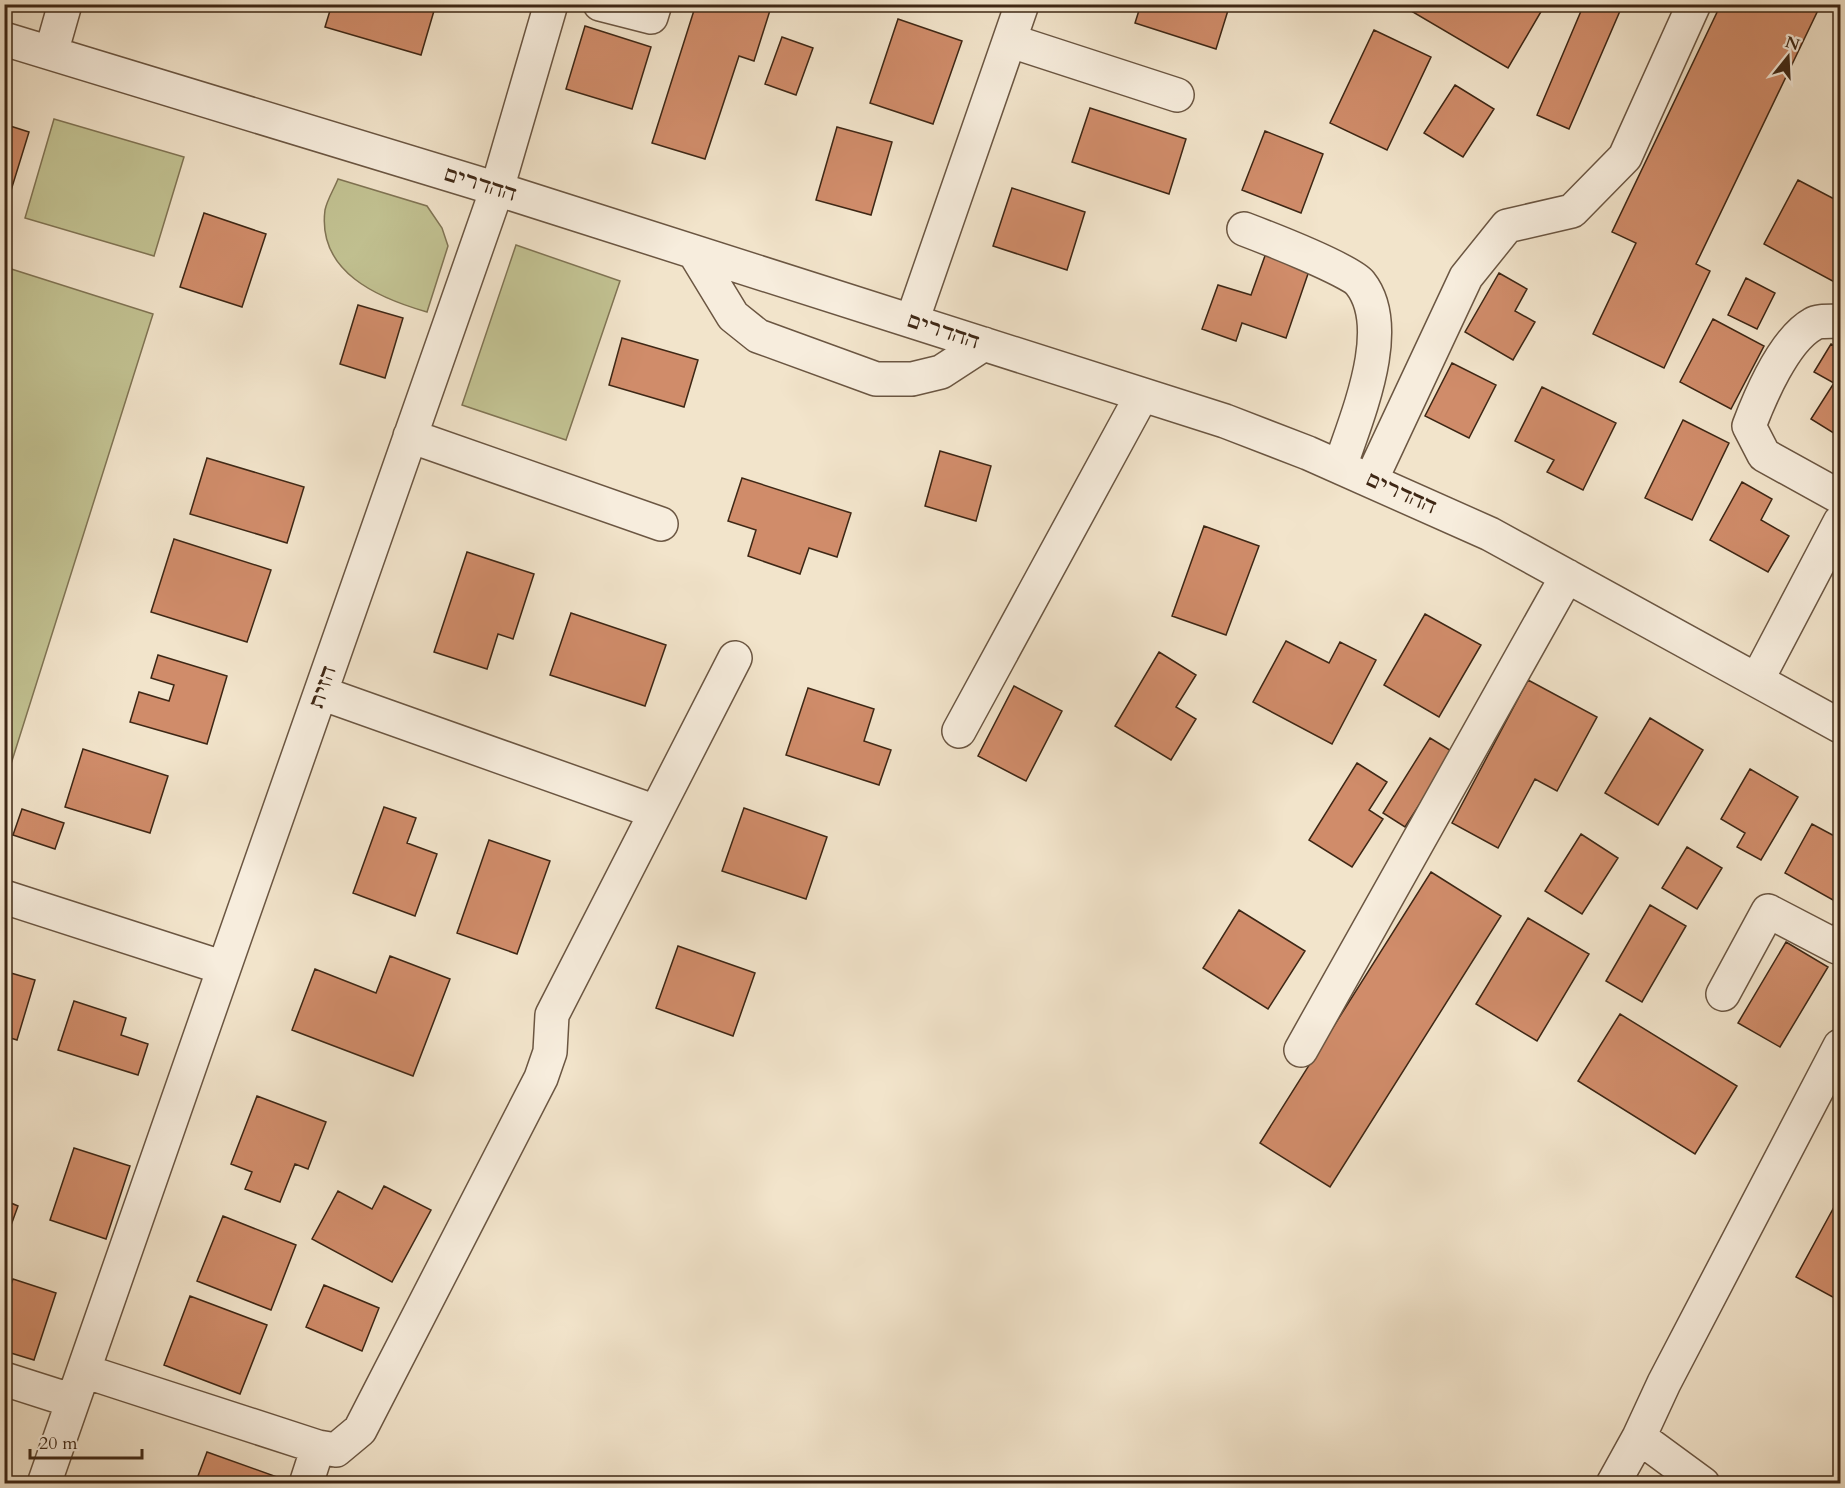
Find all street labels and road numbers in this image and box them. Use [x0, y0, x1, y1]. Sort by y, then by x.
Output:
street label: ההדרים [440, 159, 520, 209]
street label: ההדרים [903, 306, 983, 356]
street label: ההדרים [1361, 464, 1441, 522]
street label: הזית [302, 662, 344, 712]

